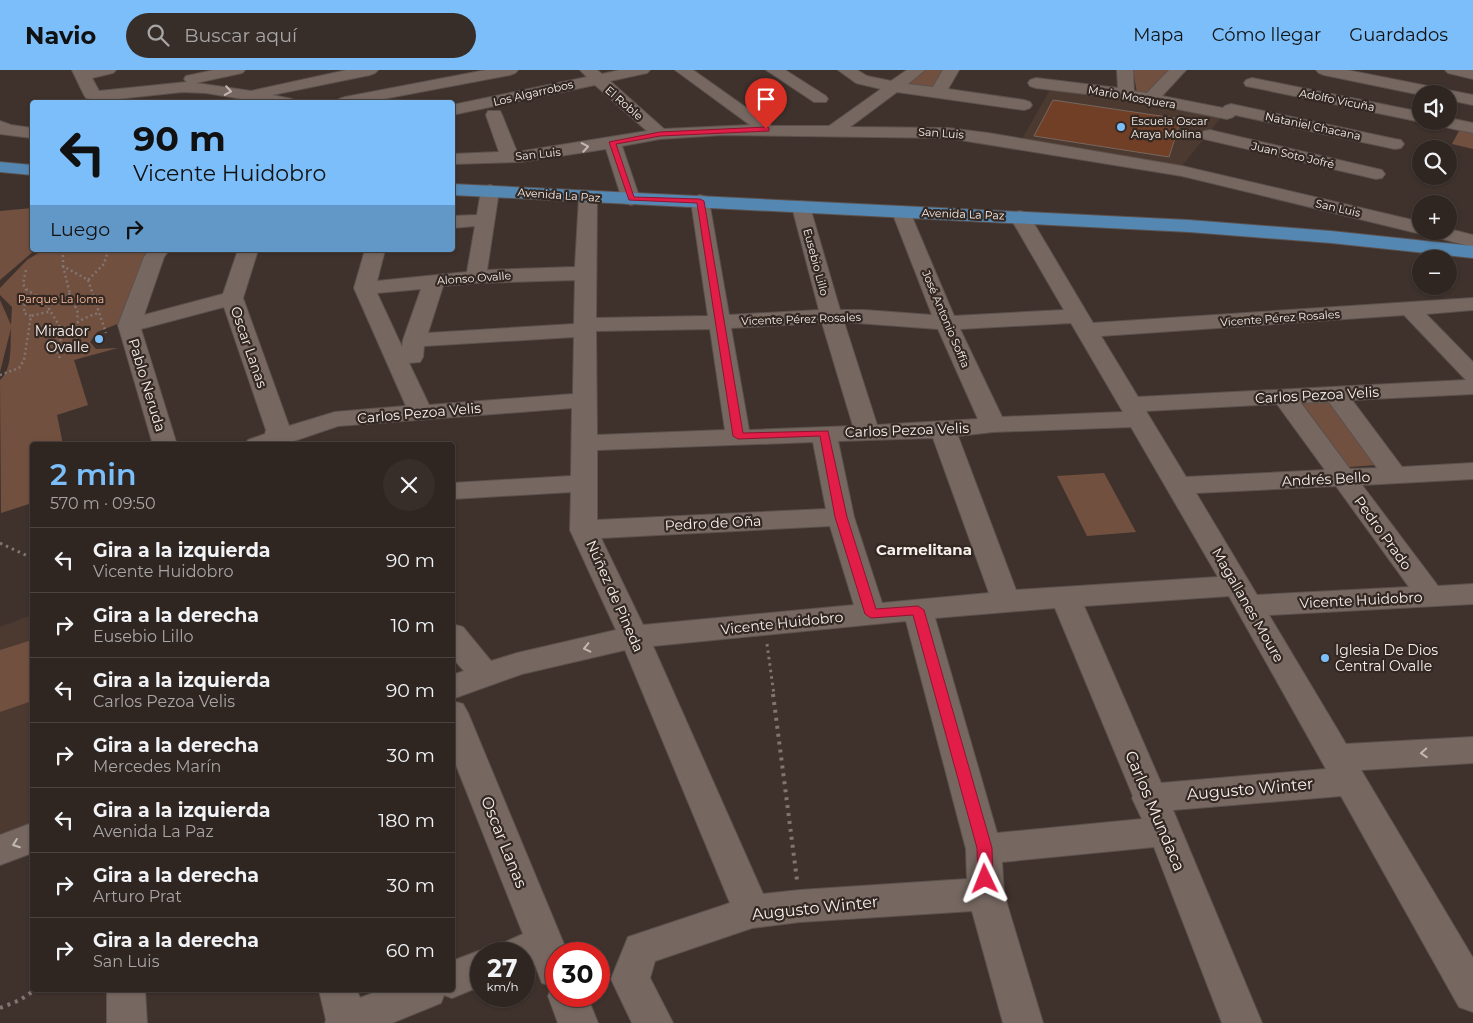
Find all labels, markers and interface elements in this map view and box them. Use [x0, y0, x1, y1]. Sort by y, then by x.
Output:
search box [126, 13, 476, 58]
text: Navio [25, 21, 96, 50]
icon: search [144, 21, 172, 49]
text: Buscar aquí [184, 24, 297, 47]
text: Mapa [1133, 24, 1184, 46]
text: Cómo llegar [1212, 24, 1321, 46]
text: Guardados [1349, 24, 1448, 46]
street label: Los Algarrobos [492, 77, 575, 109]
pin [745, 78, 787, 129]
street label: Mario Mosquera [1087, 82, 1177, 112]
street label: El Roble [602, 83, 646, 123]
icon: arrive [752, 85, 780, 113]
map controls [1412, 85, 1457, 295]
button: sound [1412, 85, 1457, 130]
one-way arrow [224, 86, 232, 96]
street label: Adolfo Vicuña [1298, 86, 1376, 114]
street label: Nataniel Chacana [1264, 109, 1362, 143]
place label: Escuela Oscar Araya Molina [1131, 114, 1208, 141]
text: 90 m [133, 117, 226, 160]
icon: left [50, 120, 115, 185]
marker: Escuela Oscar Araya Molina [1115, 121, 1127, 133]
street label: San Luis [918, 124, 965, 142]
street label: Juan Soto Jofré [1249, 138, 1336, 171]
button: search [1412, 140, 1457, 185]
one-way arrow [581, 143, 589, 153]
street label: San Luis [515, 145, 562, 163]
text: Vicente Huidobro [133, 160, 326, 187]
street label: Avenida La Paz [517, 185, 601, 205]
button: + [1412, 195, 1457, 240]
street label: San Luis [1314, 196, 1362, 220]
street label: Avenida La Paz [921, 206, 1005, 222]
icon: right [120, 215, 148, 243]
text: Luego [50, 218, 110, 241]
street label: Eusebio Lillo [800, 227, 832, 297]
button: − [1412, 250, 1457, 295]
street label: José Antonio Soffia [919, 267, 973, 370]
street label: Alonso Ovalle [436, 268, 512, 288]
park label: Parque La loma [18, 292, 104, 306]
street label: Oscar Lanas [227, 304, 271, 390]
street label: Vicente Pérez Rosales [1220, 307, 1341, 329]
street label: Vicente Pérez Rosales [741, 310, 862, 328]
place label: Mirador Ovalle [35, 322, 89, 356]
marker: Mirador Ovalle [93, 333, 105, 345]
street label: Pablo Neruda [124, 336, 170, 434]
street label: Carlos Pezoa Velis [1254, 383, 1380, 407]
street label: Carlos Pezoa Velis [356, 399, 482, 427]
street label: Carlos Pezoa Velis [845, 419, 970, 441]
text: 2 min [50, 456, 137, 493]
button: close [383, 459, 435, 511]
street label: Andrés Bello [1281, 468, 1371, 490]
street label: Pedro Prado [1350, 493, 1416, 574]
text: 570 m · 09:50 [50, 494, 156, 513]
street label: Pedro de Oña [664, 511, 762, 535]
street label: Núñez de Pineda [582, 537, 648, 655]
text: Gira a la izquierda [93, 539, 271, 562]
district label: Carmelitana [876, 540, 972, 559]
street label: Magallanes Moure [1208, 545, 1288, 665]
icon: left [50, 546, 78, 574]
text: 90 m [386, 549, 435, 572]
text: Vicente Huidobro [93, 562, 234, 581]
street label: Vicente Huidobro [1299, 588, 1423, 612]
text: Gira a la derecha [93, 604, 259, 627]
street label: Vicente Huidobro [720, 608, 844, 638]
icon: right [50, 611, 78, 639]
text: 10 m [390, 614, 435, 637]
text: Eusebio Lillo [93, 627, 194, 646]
place label: Iglesia De Dios Central Ovalle [1335, 641, 1438, 675]
one-way arrow [582, 642, 591, 653]
marker: Iglesia De Dios Central Ovalle [1319, 652, 1331, 664]
text: Gira a la izquierda [93, 669, 271, 692]
icon: left [50, 676, 78, 704]
text: 90 m [386, 679, 435, 702]
text: Carlos Pezoa Velis [93, 692, 235, 711]
text: Gira a la derecha [93, 734, 259, 757]
icon: right [50, 741, 78, 769]
text: 30 m [387, 744, 435, 767]
one-way arrow [1420, 747, 1428, 758]
street label: Carlos Mundaca [1121, 748, 1189, 874]
text: Mercedes Marín [93, 757, 221, 776]
street label: Augusto Winter [1186, 774, 1314, 804]
street label: Oscar Lanas [477, 793, 531, 891]
text: Gira a la izquierda [93, 799, 271, 822]
icon: left [50, 806, 78, 834]
text: 180 m [378, 809, 435, 832]
text: Avenida La Paz [93, 822, 214, 841]
one-way arrow [12, 838, 21, 848]
position arrow [958, 852, 1010, 904]
text: Gira a la derecha [93, 864, 259, 887]
icon: right [50, 871, 78, 899]
text: 30 m [387, 874, 435, 897]
text: Arturo Prat [93, 887, 182, 906]
street label: Augusto Winter [751, 892, 879, 924]
text: Gira a la derecha [93, 929, 259, 952]
icon: right [50, 936, 78, 964]
text: 60 m [386, 939, 435, 962]
speed limit sign: 30 [545, 942, 610, 1007]
text: San Luis [93, 952, 159, 971]
text: 27 [487, 953, 518, 983]
text: km/h [486, 979, 519, 994]

